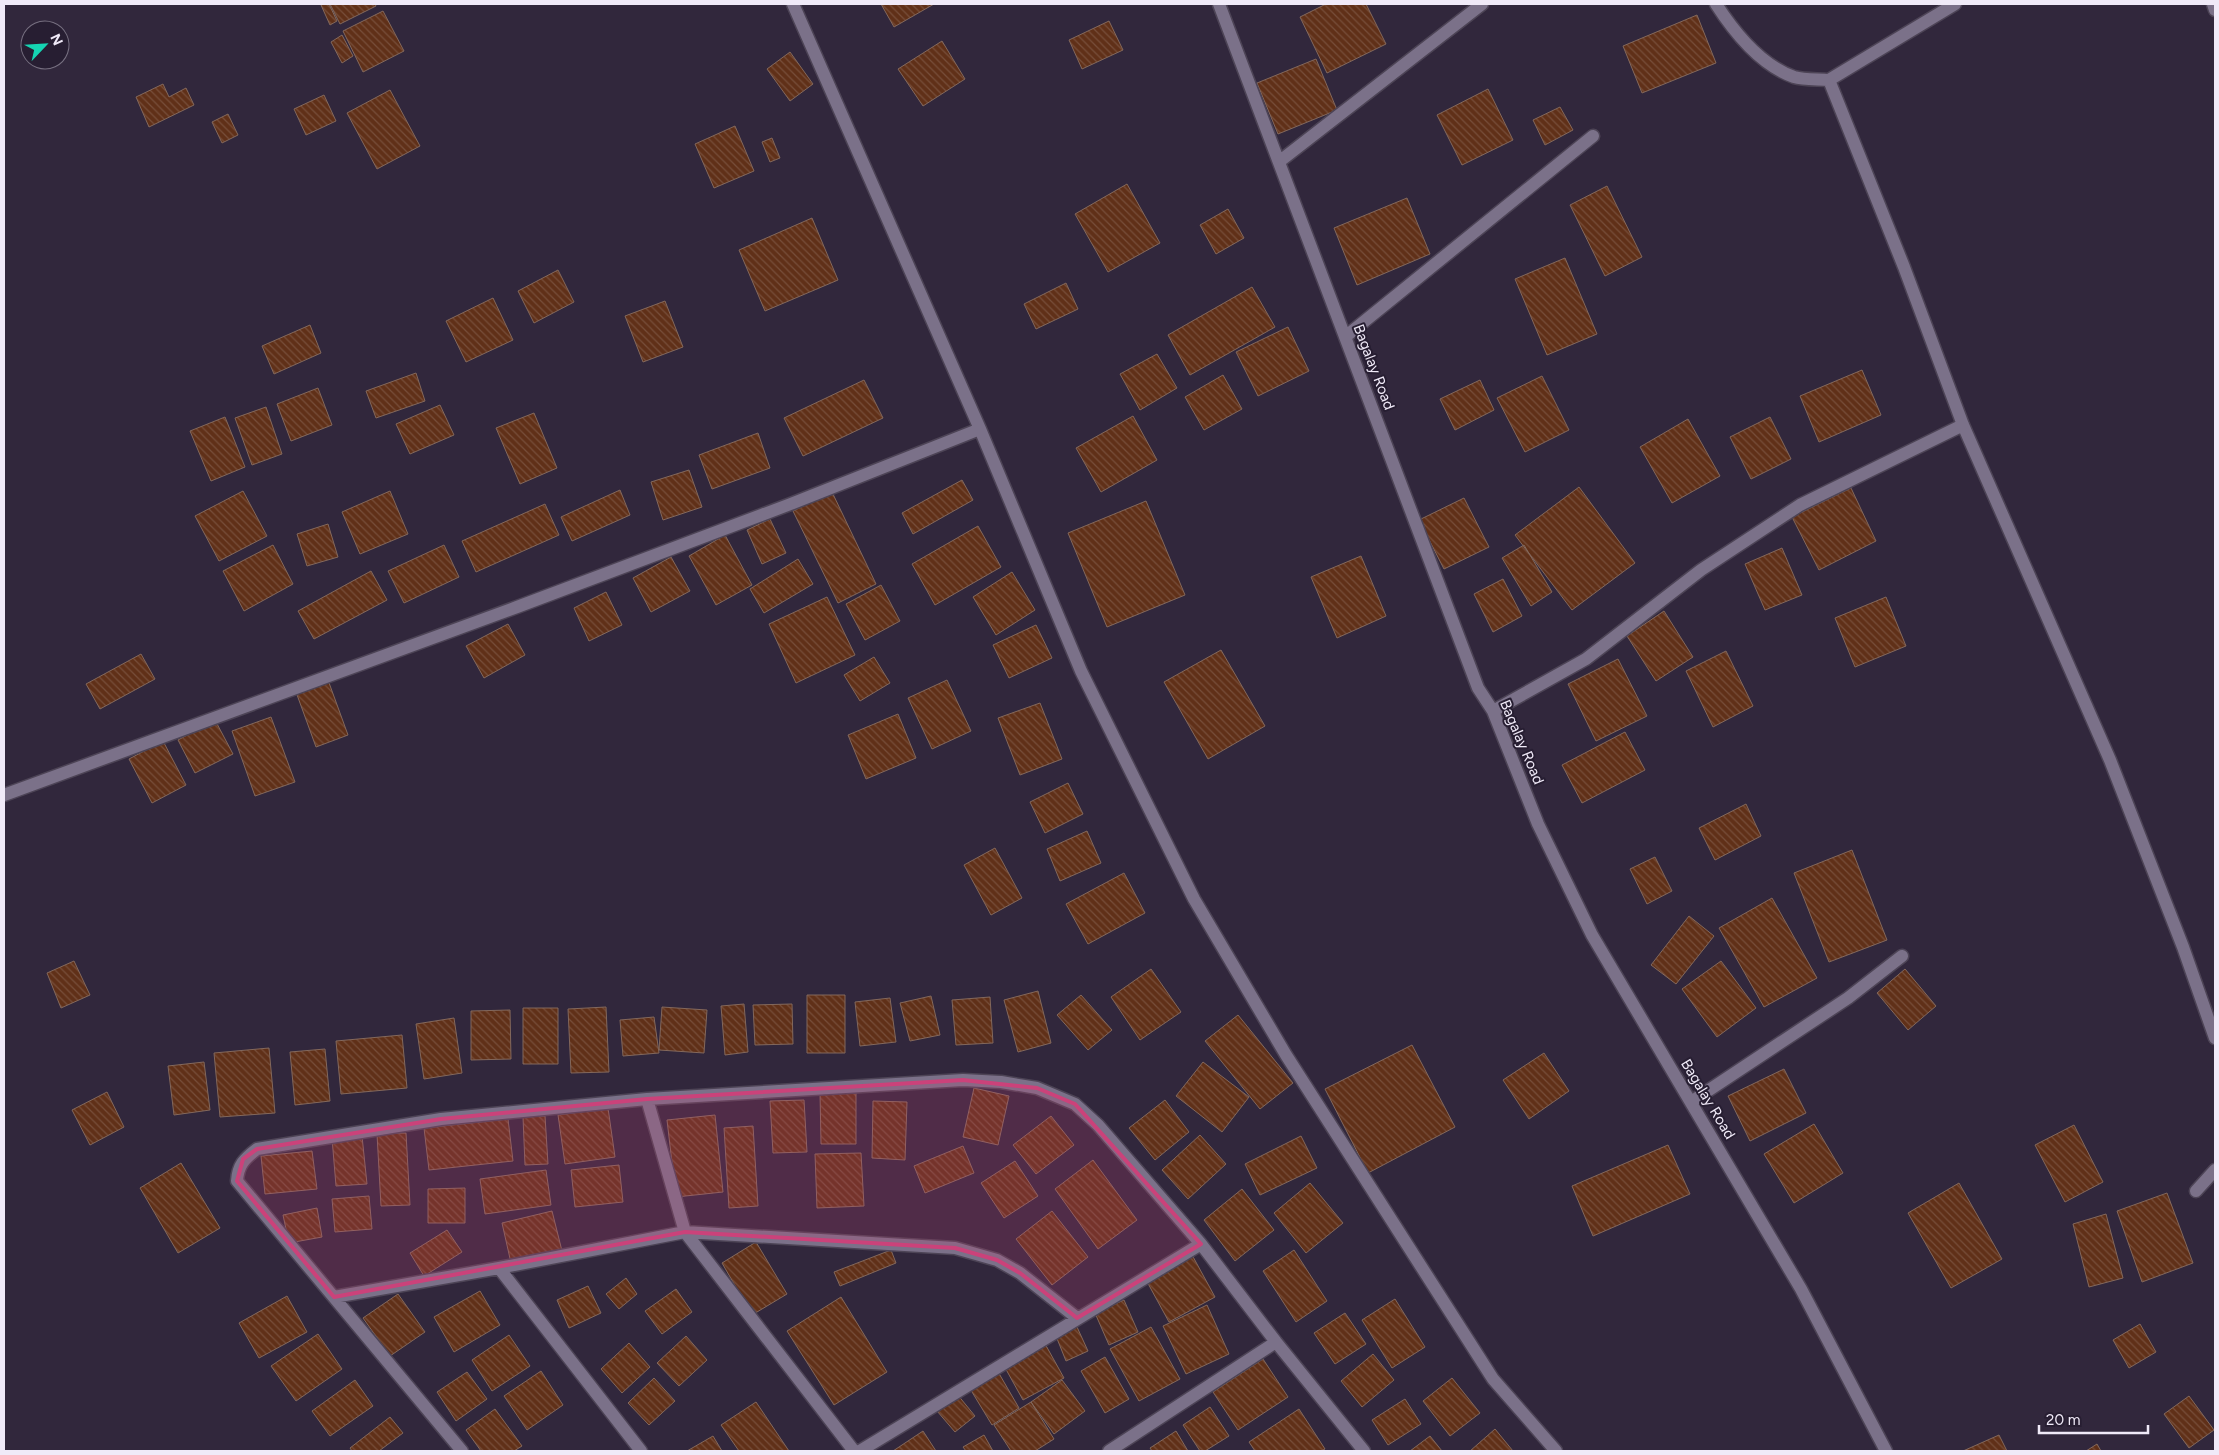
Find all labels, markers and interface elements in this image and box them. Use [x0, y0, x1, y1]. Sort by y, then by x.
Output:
north arrow [20, 20, 70, 70]
text: N [46, 31, 66, 48]
street label: Bagalay Road [1349, 322, 1399, 412]
street label: Bagalay Road [1496, 697, 1548, 787]
street label: Bagalay Road [1677, 1056, 1739, 1142]
scale bar [2039, 1402, 2148, 1434]
text: 20 m [2046, 1411, 2080, 1429]

